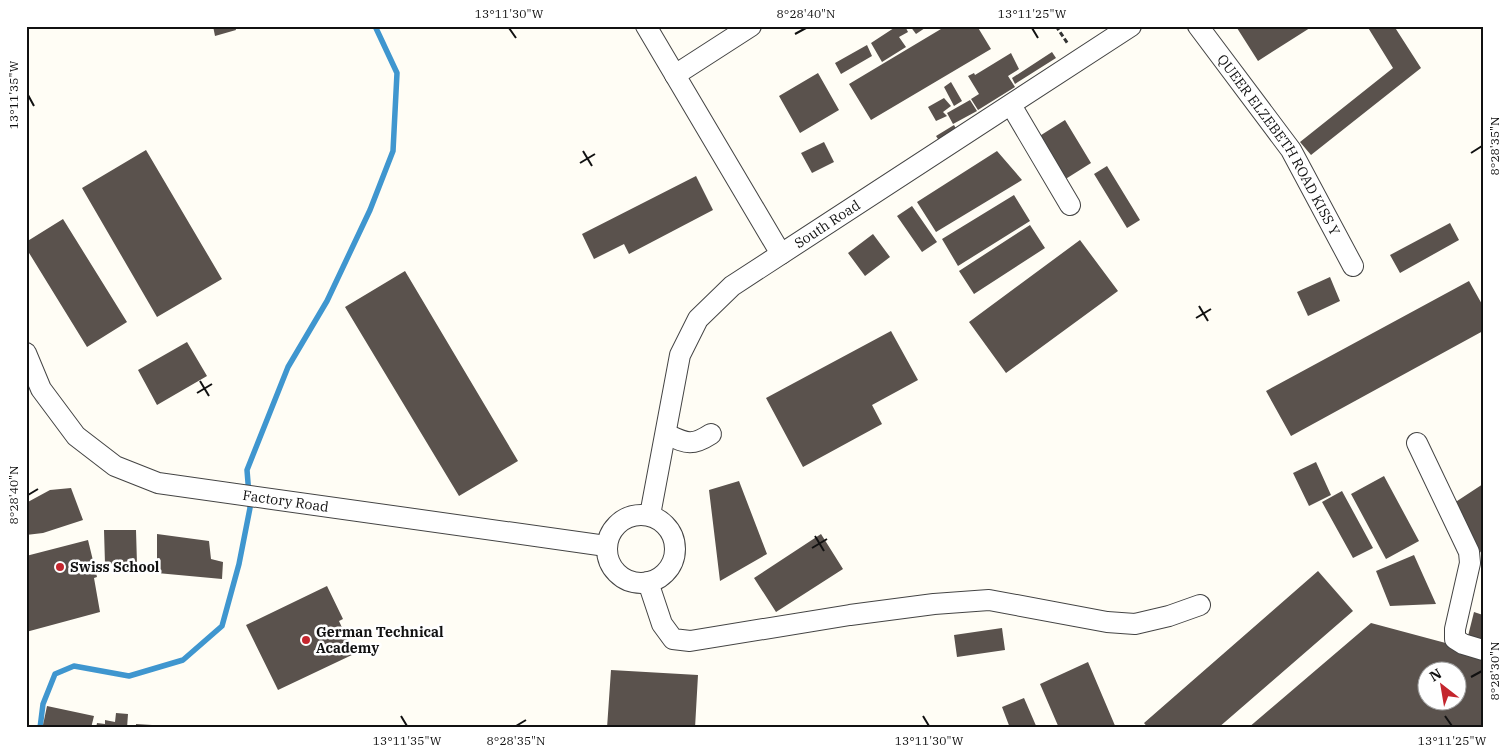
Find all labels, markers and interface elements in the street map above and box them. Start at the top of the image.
text: 13°11'30"W [475,6,544,21]
text: 8°28'40"N [777,6,835,21]
text: 13°11'25"W [998,6,1067,21]
street label: QUEER ELZEBETH ROAD KISS Y [1213,51,1344,239]
text: 13°11'35"W [6,60,21,129]
text: 8°28'35"N [1487,117,1502,175]
street label: South Road [791,196,864,252]
text: 8°28'40"N [6,466,21,524]
street label: Factory Road [241,486,330,516]
place label: Swiss School [70,558,160,576]
marker: Swiss School [54,561,66,573]
place label: German Technical Academy [316,623,444,657]
marker: German Technical Academy [300,634,312,646]
text: 8°28'30"N [1487,642,1502,700]
north arrow [1416,662,1466,712]
text: N [1426,664,1445,685]
text: 13°11'35"W [373,733,442,748]
text: 8°28'35"N [487,733,545,748]
text: 13°11'30"W [895,733,964,748]
text: 13°11'25"W [1418,733,1487,748]

